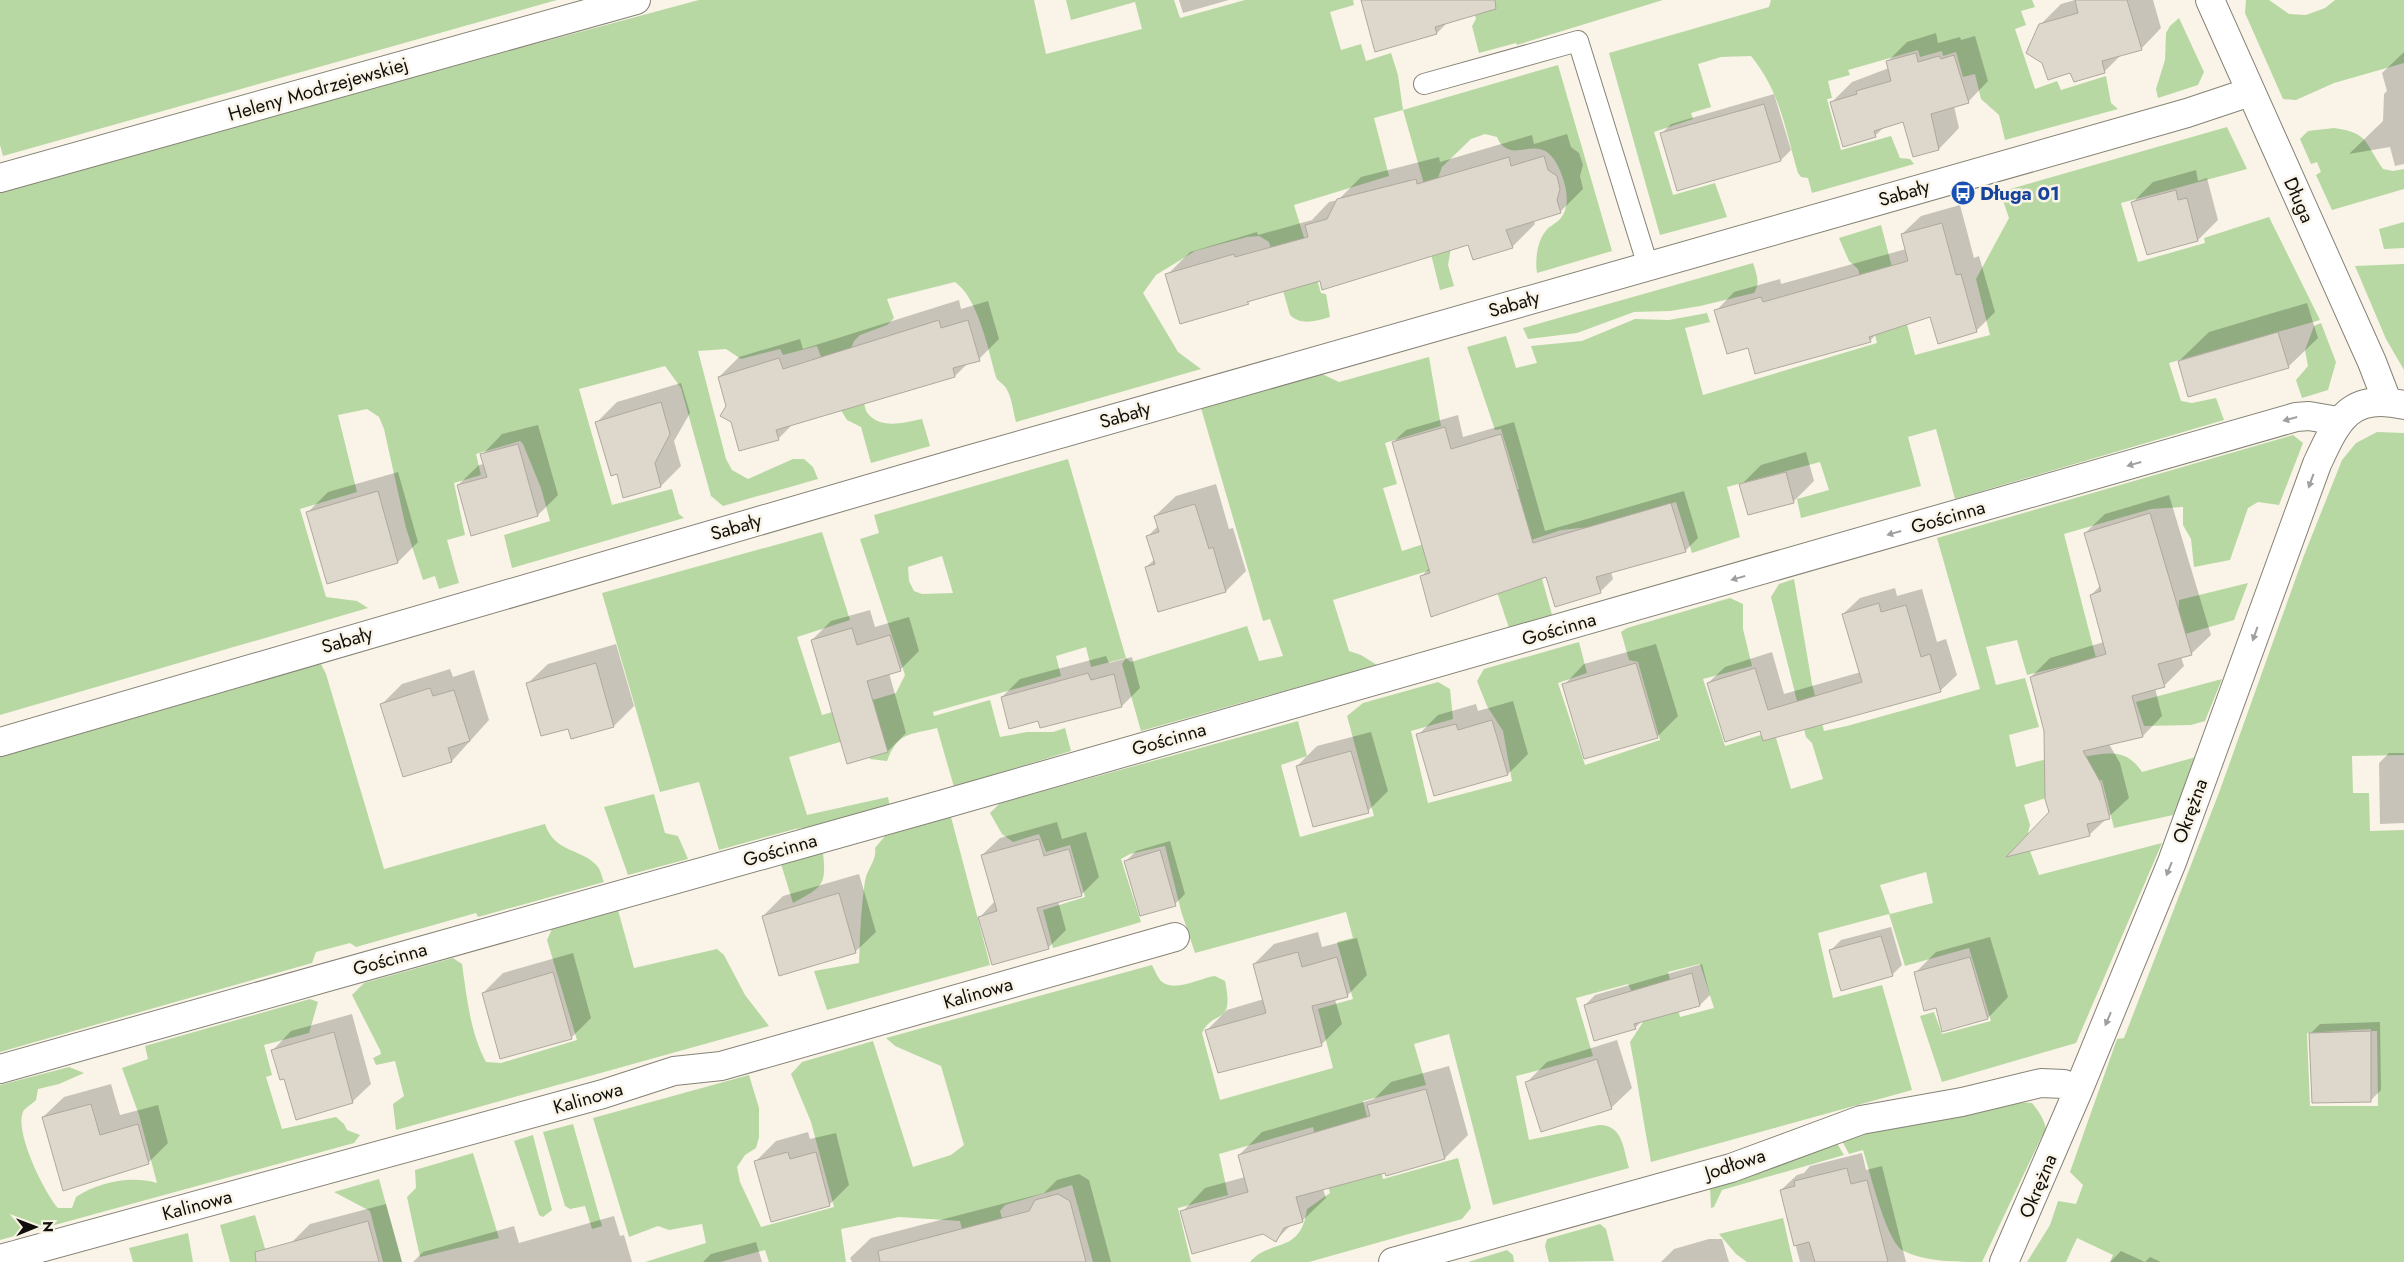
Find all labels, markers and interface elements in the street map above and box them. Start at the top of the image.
street label: Heleny Modrzejewskiej [225,50,411,128]
street label: Sabały [1875,173,1933,213]
street label: Długa [2277,173,2321,227]
bus stop icon: Długa 01 [1950,180,1976,206]
place label: Długa 01 [1980,180,2060,207]
street label: Sabały [1485,284,1543,324]
street label: Sabały [1096,395,1154,435]
one-way arrow [2283,415,2298,423]
one-way arrow [2127,460,2142,468]
one-way arrow [2307,474,2314,489]
street label: Gościnna [1908,494,1988,540]
street label: Sabały [707,507,765,547]
one-way arrow [1886,529,1902,537]
one-way arrow [1730,574,1745,582]
street label: Gościnna [1519,606,1599,652]
street label: Sabały [318,620,376,660]
one-way arrow [2251,627,2259,642]
street label: Gościnna [1129,716,1209,762]
street label: Okrężna [2166,775,2214,847]
street label: Gościnna [740,827,820,873]
one-way arrow [2165,862,2173,877]
street label: Gościnna [350,936,430,982]
street label: Kalinowa [940,970,1016,1016]
one-way arrow [2103,1012,2111,1026]
street label: Kalinowa [550,1075,626,1121]
street label: Jodłowa [1698,1142,1769,1187]
street label: Okrężna [2012,1150,2064,1222]
street label: Kalinowa [159,1183,235,1227]
north arrow [10,1202,60,1252]
text: N [38,1221,58,1233]

